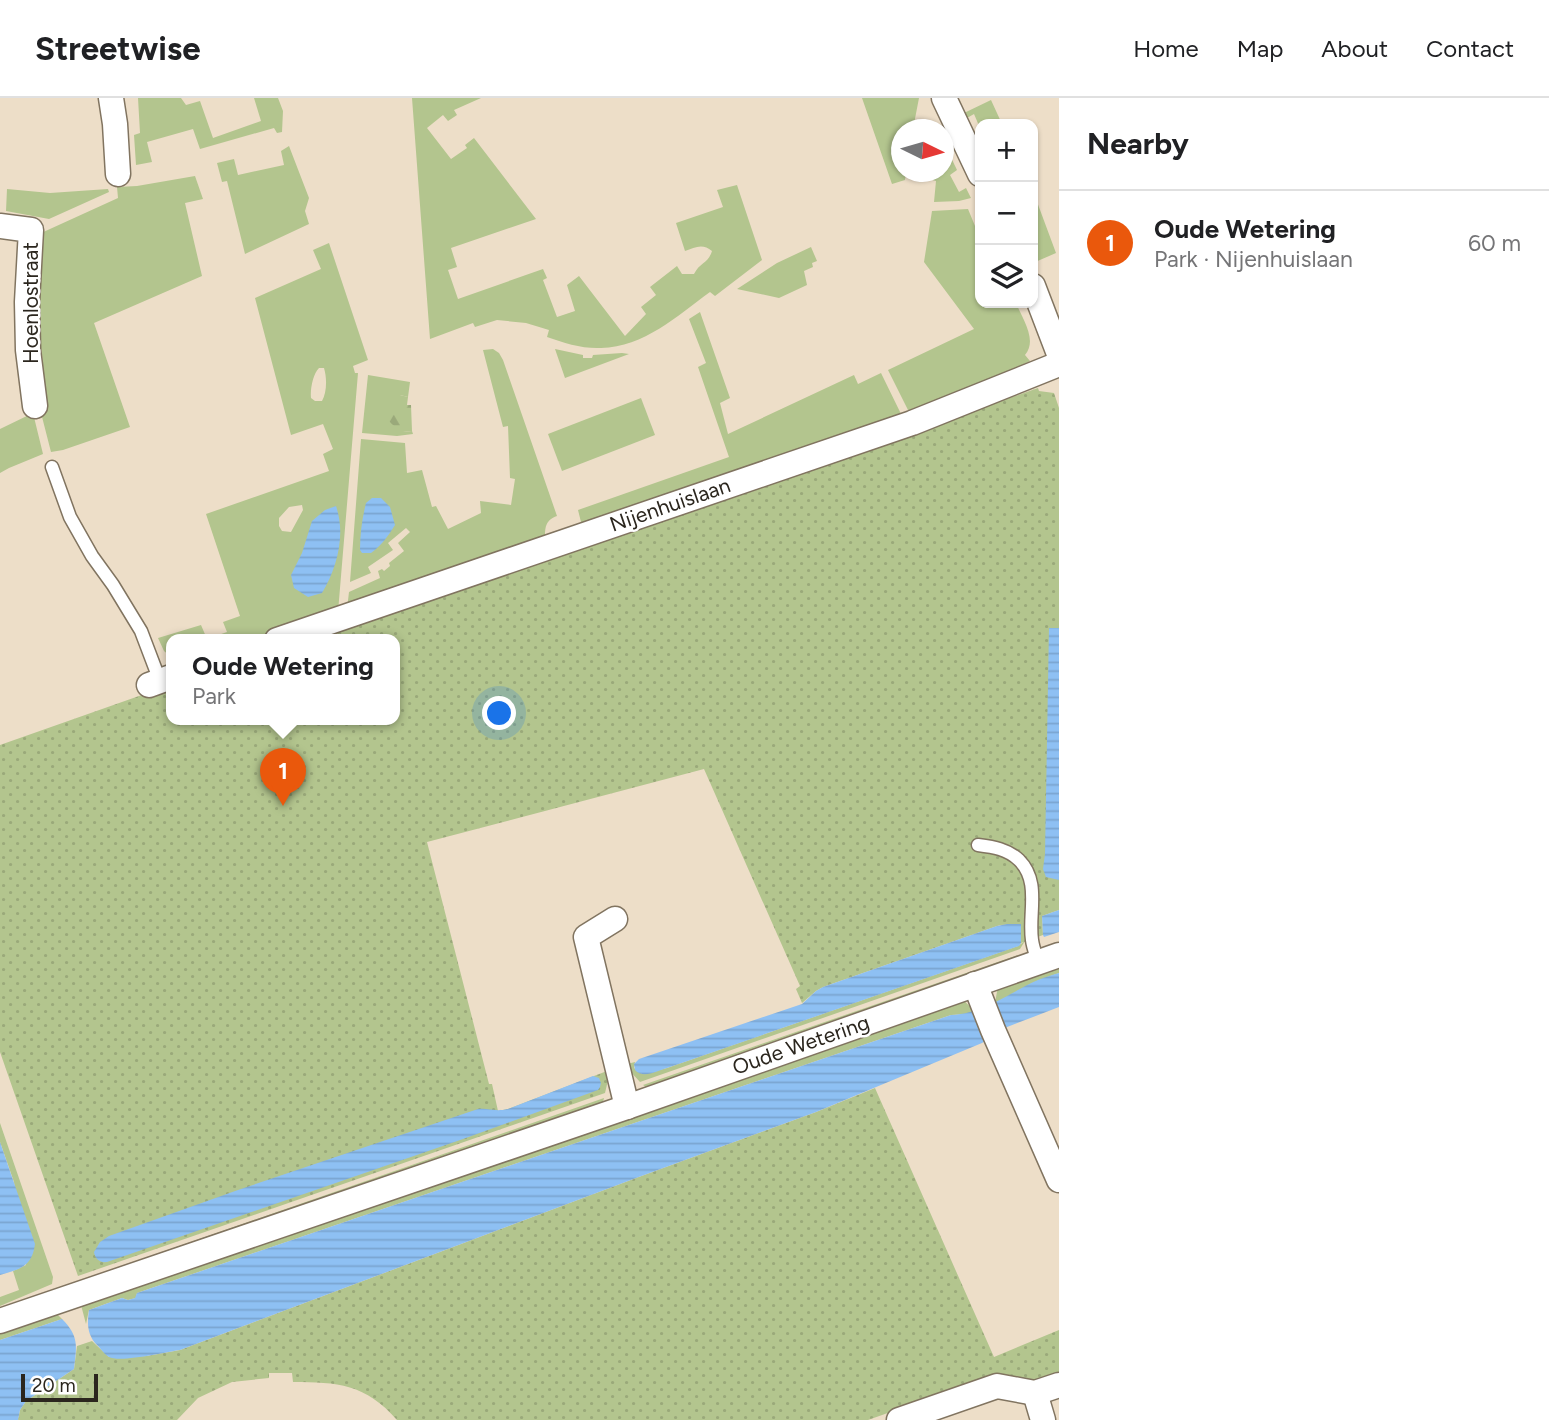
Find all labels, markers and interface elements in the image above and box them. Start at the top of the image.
text: Streetwise [35,29,201,68]
text: Home [1133,34,1199,63]
text: Map [1237,34,1283,63]
text: About [1321,34,1388,63]
text: Contact [1426,34,1514,63]
north arrow [891,119,954,182]
map controls [975,119,1038,308]
button: + [975,119,1038,182]
text: Nearby [1087,125,1189,162]
button: − [975,182,1038,245]
text: Oude Wetering [1154,213,1336,245]
text: 1 [1105,229,1115,257]
text: 60 m [1468,229,1521,257]
street label: Hoenlostraat [18,242,43,364]
button: layers [975,245,1038,308]
text: Park · Nijenhuislaan [1154,245,1353,273]
street label: Nijenhuislaan [606,472,733,537]
popup [166,634,400,725]
text: Oude Wetering [192,650,374,682]
text: Park [192,682,236,710]
your location [482,696,516,730]
pin: 1 [260,748,306,806]
street label: Oude Wetering [729,1009,873,1080]
scale bar [21,1371,98,1403]
text: 20 m [32,1374,76,1397]

